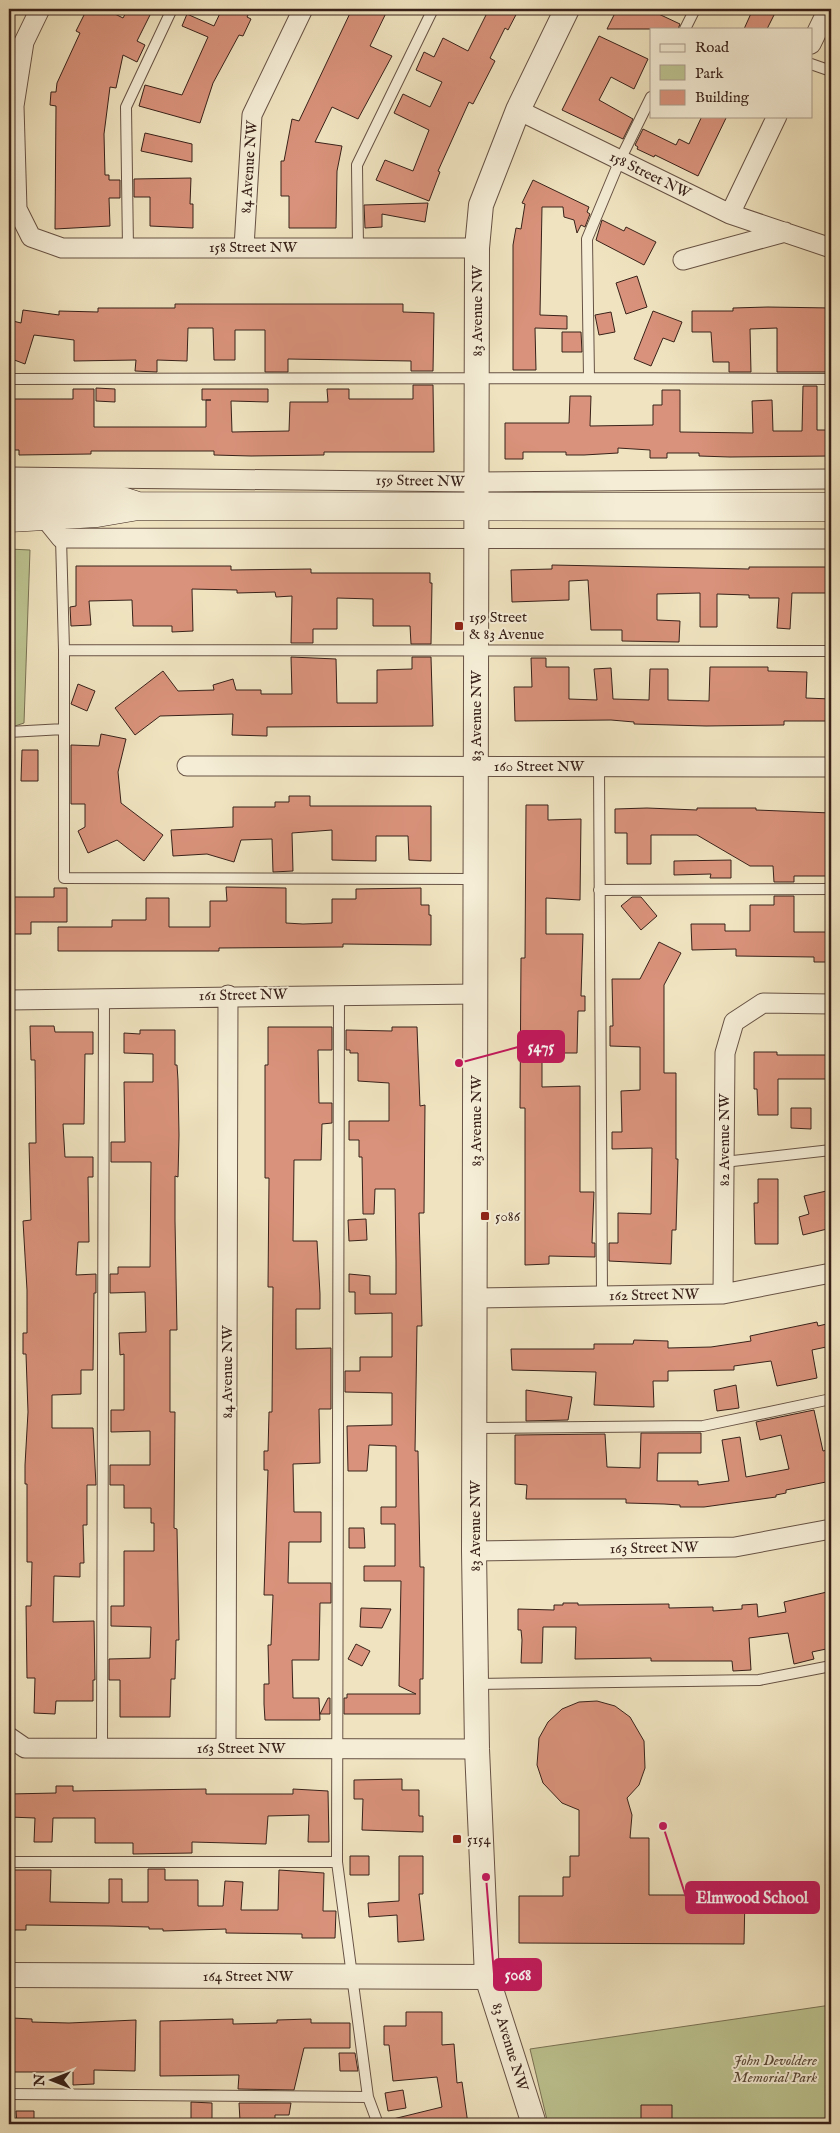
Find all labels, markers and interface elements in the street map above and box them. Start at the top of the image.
legend [650,28,812,118]
text: Road [695,38,730,57]
text: Park [695,64,725,83]
text: Building [695,88,750,107]
street label: 84 Avenue NW [236,119,262,214]
street label: 158 Street NW [606,147,694,203]
street label: 158 Street NW [209,238,298,257]
street label: 83 Avenue NW [468,265,487,357]
street label: 159 Street NW [376,471,465,491]
place label: 159 Street & 83 Avenue [469,608,544,644]
marker: 159 Street & 83 Avenue [453,620,465,632]
street label: 83 Avenue NW [467,670,486,762]
street label: 160 Street NW [494,757,585,776]
street label: 161 Street NW [199,985,288,1005]
callout: 5475 [518,1031,564,1062]
text: 5475 [528,1038,554,1058]
street label: 83 Avenue NW [467,1075,486,1167]
street label: 82 Avenue NW [715,1093,734,1186]
place label: 5086 [495,1207,521,1226]
marker: 5086 [479,1210,491,1222]
street label: 162 Street NW [609,1285,700,1305]
street label: 84 Avenue NW [218,1325,237,1418]
street label: 83 Avenue NW [466,1480,485,1572]
street label: 163 Street NW [610,1538,699,1558]
street label: 163 Street NW [197,1739,286,1758]
place label: 5154 [467,1830,491,1849]
marker: 5154 [451,1833,463,1845]
callout: Elmwood School [686,1882,819,1913]
text: Elmwood School [696,1889,809,1909]
callout: 5068 [494,1959,541,1990]
text: 5068 [505,1966,531,1986]
street label: 164 Street NW [203,1967,294,1986]
street label: 83 Avenue NW [488,2001,533,2094]
park label: John Devoldere Memorial Park [733,2051,817,2087]
north arrow [28,2056,78,2106]
text: N [31,2074,49,2087]

